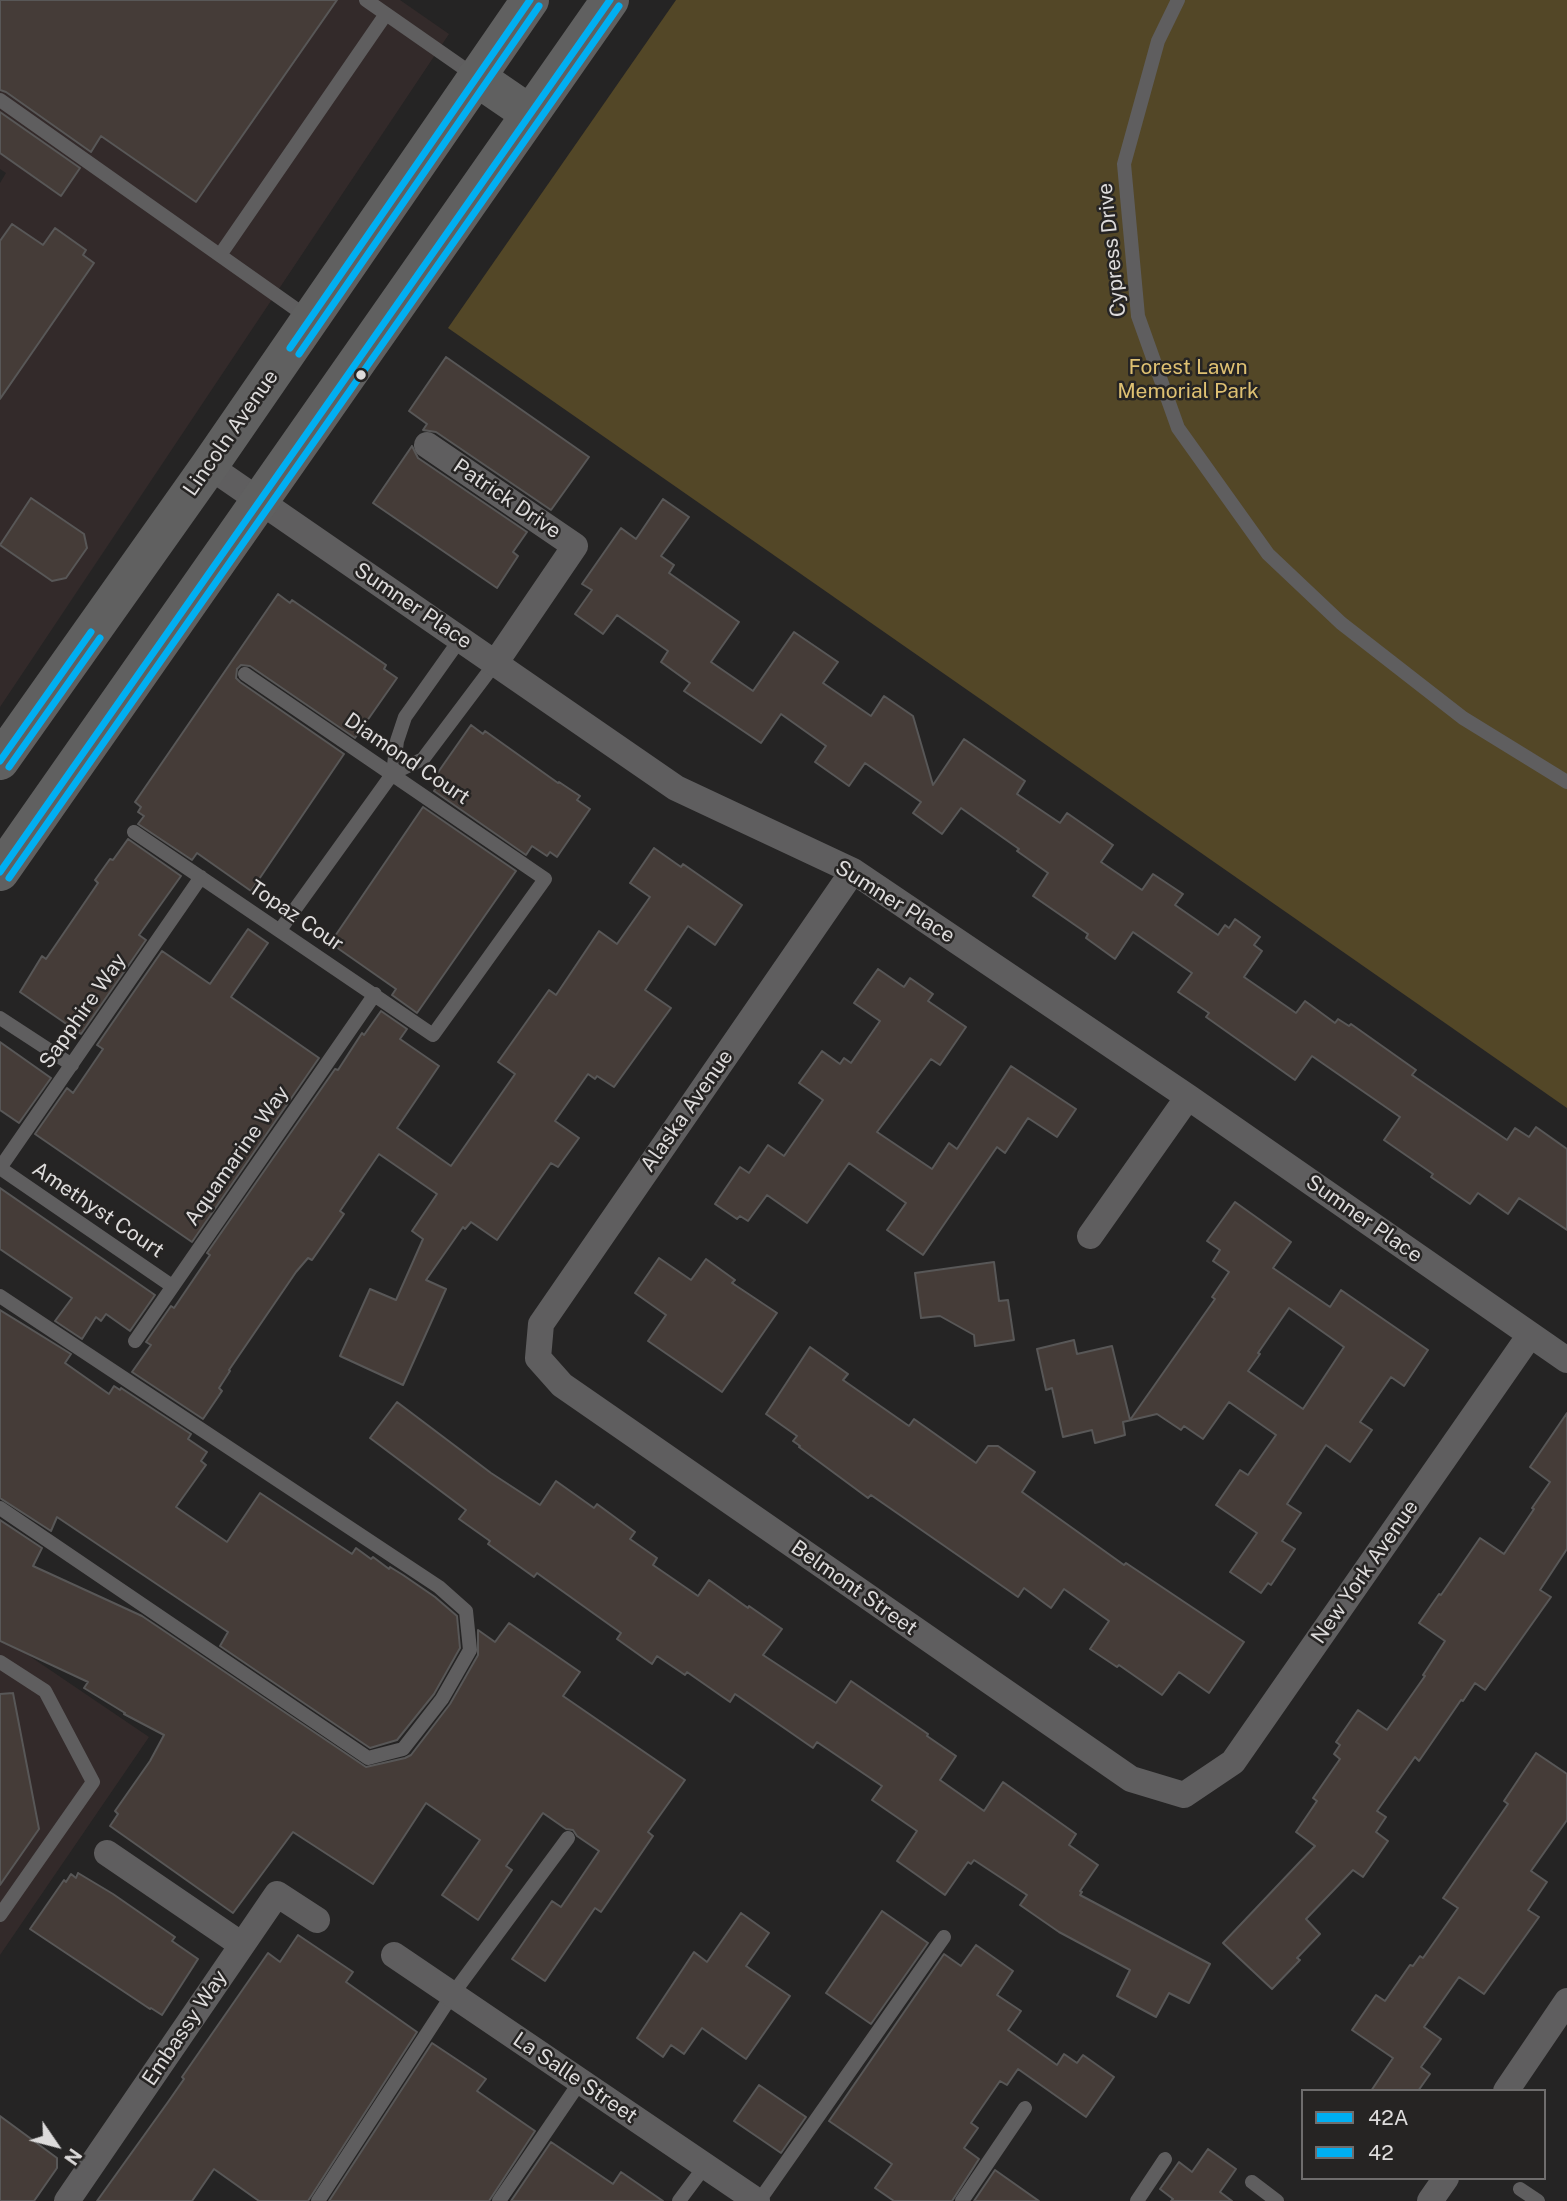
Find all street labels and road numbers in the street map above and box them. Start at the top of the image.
street label: Cypress Drive [1092,182,1132,318]
street label: Lincoln Avenue [178,365,284,501]
street label: Patrick Drive [448,454,566,544]
street label: Sumner Place [349,557,477,655]
street label: Diamond Court [340,708,474,810]
street label: Sumner Place [830,855,960,949]
street label: Topaz Cour [244,875,348,957]
street label: Sapphire Way [34,949,132,1073]
street label: Alaska Avenue [635,1045,739,1177]
street label: Aquamarine Way [179,1081,295,1231]
street label: Amethyst Court [27,1157,169,1263]
street label: Sumner Place [1301,1170,1427,1268]
street label: New York Avenue [1306,1495,1424,1649]
street label: Belmont Street [786,1535,922,1641]
street label: Embassy Way [137,1965,233,2091]
street label: La Salle Street [508,2027,642,2129]

